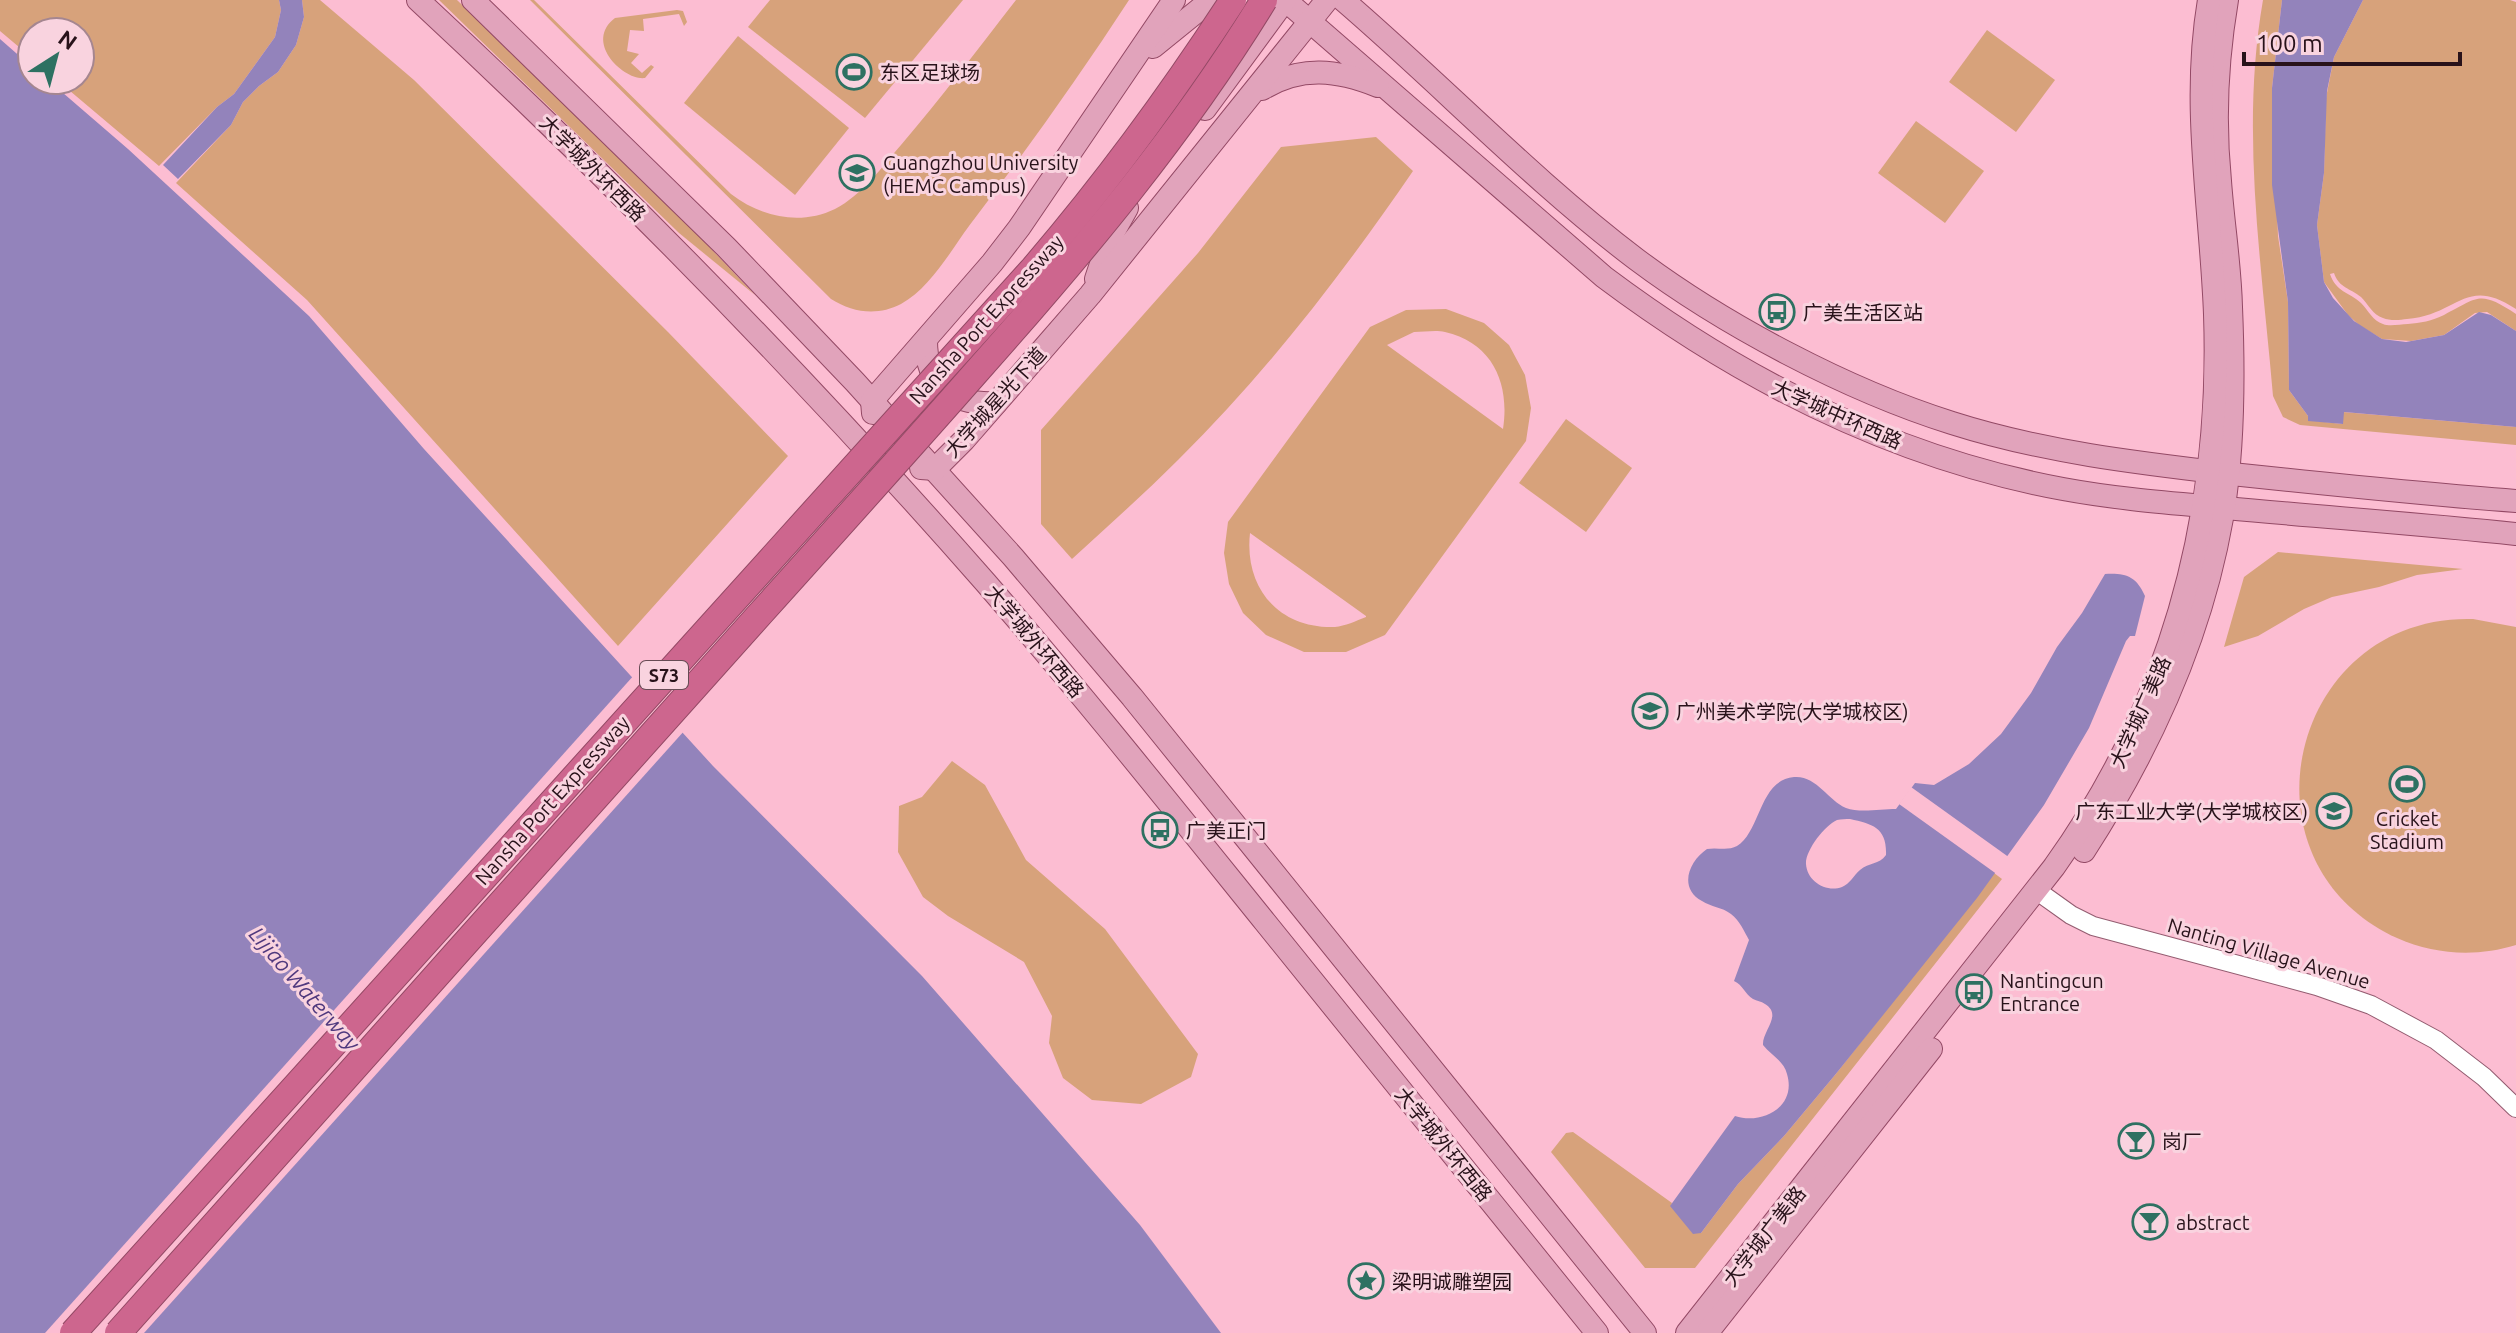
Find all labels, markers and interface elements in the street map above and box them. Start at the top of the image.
north arrow [16,16,96,96]
scale bar [2244,16,2460,66]
text: N [54,24,82,54]
text: 100 m [2256,30,2323,57]
sports icon: 东区足球场 [835,53,873,91]
place label: 东区足球场 [880,61,980,84]
street label: 大学城外环西路 [535,110,651,226]
place label: Guangzhou University (HEMC Campus) [883,151,1079,197]
school or university icon: Guangzhou University (HEMC Campus) [838,154,876,192]
street label: Nansha Port Expressway [904,230,1068,408]
bus stop icon: 广美生活区站 [1758,293,1796,331]
place label: 广美生活区站 [1803,301,1923,324]
street label: 大学城星光下道 [940,342,1050,462]
street label: 大学城中环西路 [1768,375,1906,453]
street label: 大学城外环西路 [981,580,1089,702]
street label: 大学城广美路 [2105,653,2175,771]
road number: S73 [640,661,688,689]
school or university icon: 广州美术学院(大学城校区) [1631,692,1669,730]
place label: 广州美术学院(大学城校区) [1676,700,1909,723]
street label: Nansha Port Expressway [470,711,634,889]
sports icon: Cricket Stadium [2388,765,2426,803]
school or university icon: 广东工业大学(大学城校区) [2315,792,2353,830]
place label: 广东工业大学(大学城校区) [2075,800,2308,823]
place label: Cricket Stadium [2370,807,2444,853]
bus stop icon: 广美正门 [1141,811,1179,849]
place label: 广美正门 [1186,819,1266,842]
street label: Nanting Village Avenue [2165,913,2373,993]
water label: Lijiao Waterway [245,921,366,1055]
place label: Nantingcun Entrance [2000,969,2104,1015]
bus stop icon: Nantingcun Entrance [1955,973,1993,1011]
street label: 大学城外环西路 [1391,1082,1497,1206]
bar icon: 岗厂 [2117,1122,2155,1160]
place label: 岗厂 [2162,1130,2202,1153]
street label: 大学城广美路 [1718,1182,1810,1290]
bar icon: abstract [2131,1203,2169,1241]
place label: abstract [2176,1211,2250,1234]
place icon: 梁明诚雕塑园 [1347,1262,1385,1300]
place label: 梁明诚雕塑园 [1392,1270,1512,1293]

